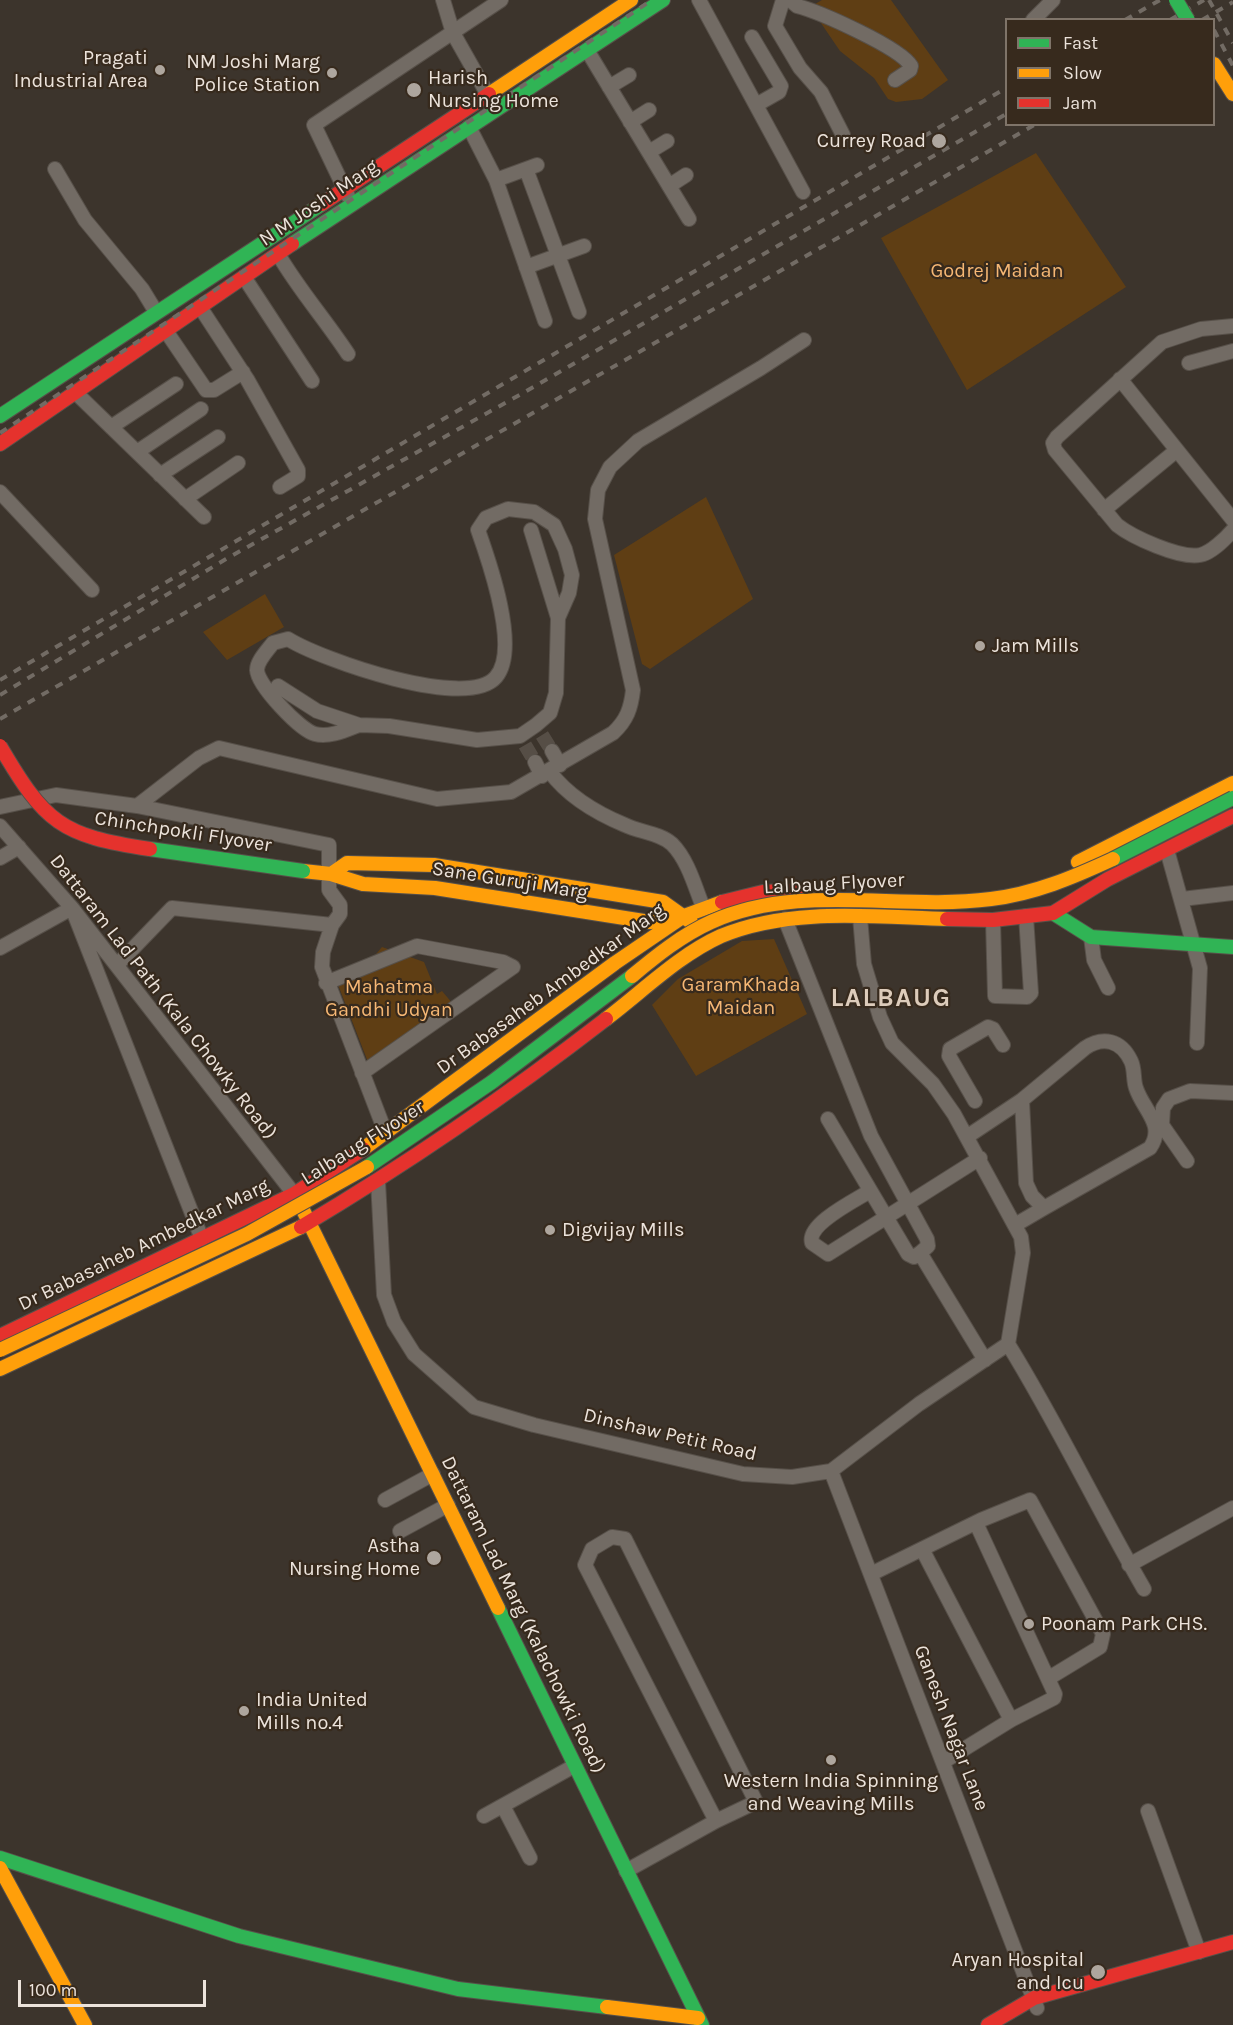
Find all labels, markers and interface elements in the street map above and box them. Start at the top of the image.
legend [1005,18,1215,126]
text: Fast [1063,32,1098,54]
place label: Pragati Industrial Area [14,46,148,93]
place label: NM Joshi Marg Police Station [186,50,320,97]
text: Slow [1063,62,1102,84]
marker: Pragati Industrial Area [153,63,167,77]
marker: NM Joshi Marg Police Station [325,66,339,80]
place label: Harish Nursing Home [428,66,559,113]
marker: Harish Nursing Home [405,81,423,99]
text: Jam [1063,92,1097,114]
place label: Currey Road [817,129,926,153]
marker: Currey Road [930,132,948,150]
street label: N M Joshi Marg [255,154,383,252]
park label: Godrej Maidan [930,259,1064,283]
place label: Jam Mills [992,634,1079,658]
marker: Jam Mills [973,639,987,653]
street label: Chinchpokli Flyover [93,806,273,858]
street label: Dattaram Lad Path (Kala Chowky Road) [44,850,282,1144]
street label: Sane Guruji Marg [430,857,590,905]
street label: Lalbaug Flyover [763,868,905,900]
street label: Dr Babasaheb Ambedkar Marg [432,898,670,1080]
park label: GaramKhada Maidan [682,973,800,1020]
park label: Mahatma Gandhi Udyan [325,975,453,1022]
district label: LALBAUG [830,983,952,1015]
street label: Lalbaug Flyover [297,1096,429,1190]
street label: Dr Babasaheb Ambedkar Marg [14,1174,274,1316]
place label: Digvijay Mills [562,1218,684,1242]
marker: Digvijay Mills [543,1223,557,1237]
street label: Dinshaw Petit Road [581,1403,759,1467]
street label: Dattaram Lad Marg (Kalachowki Road) [436,1453,610,1777]
place label: Astha Nursing Home [289,1534,420,1581]
marker: Astha Nursing Home [425,1549,443,1567]
place label: Poonam Park CHS. [1041,1612,1207,1636]
marker: Poonam Park CHS. [1022,1617,1036,1631]
street label: Ganesh Nagar Lane [908,1642,994,1814]
place label: India United Mills no.4 [256,1688,368,1735]
marker: India United Mills no.4 [237,1704,251,1718]
marker: Western India Spinning and Weaving Mills [824,1753,838,1767]
place label: Western India Spinning and Weaving Mills [724,1769,938,1816]
place label: Aryan Hospital and Icu [952,1948,1084,1995]
marker: Aryan Hospital and Icu [1089,1963,1107,1981]
scale bar [21,1968,208,2006]
text: 100 m [29,1979,77,2001]

